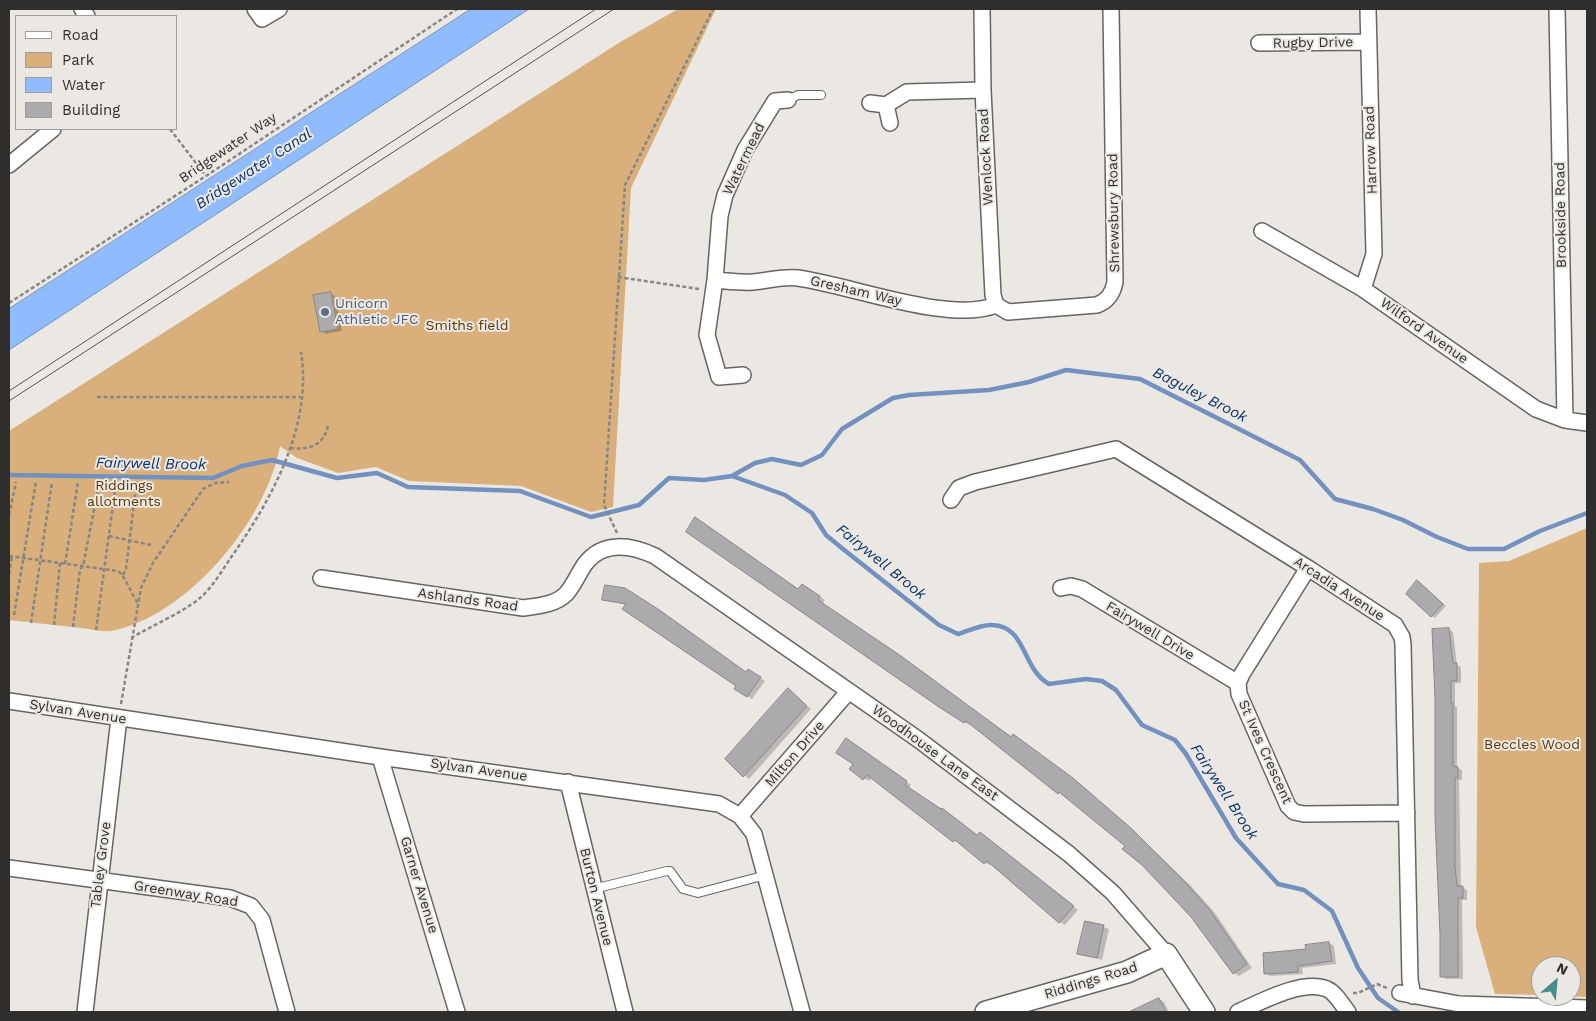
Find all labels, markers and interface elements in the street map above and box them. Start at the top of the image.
legend [15,15,178,130]
text: Road [62,26,99,44]
street label: Rugby Drive [1273,34,1353,52]
text: Park [62,51,94,69]
text: Water [62,76,105,94]
text: Building [62,101,120,119]
street label: Harrow Road [1361,106,1381,194]
street label: Wenlock Road [975,108,997,206]
street label: Bridgewater Way [176,109,280,187]
street label: Watermead [719,120,769,198]
water label: Bridgewater Canal [193,125,315,213]
street label: Shrewsbury Road [1105,153,1123,273]
street label: Brookside Road [1552,162,1570,268]
street label: Gresham Way [809,272,903,310]
street label: Wilford Avenue [1377,294,1471,368]
place label: Unicorn Athletic JFC [335,296,419,328]
marker: Unicorn Athletic JFC [319,306,331,318]
park label: Smiths field [425,318,509,334]
water label: Baguley Brook [1150,363,1250,427]
water label: Fairywell Brook [96,454,206,474]
park label: Riddings allotments [87,478,161,511]
water label: Fairywell Brook [832,520,930,604]
street label: Arcadia Avenue [1290,553,1388,625]
street label: Ashlands Road [417,585,519,615]
street label: Fairywell Drive [1103,598,1197,664]
street label: Sylvan Avenue [28,696,128,728]
street label: St Ives Crescent [1235,697,1295,807]
street label: Woodhouse Lane East [868,701,1002,805]
street label: Milton Drive [762,717,828,791]
park label: Beccles Wood [1484,737,1580,753]
water label: Fairywell Brook [1186,741,1262,843]
street label: Sylvan Avenue [429,755,529,785]
street label: Tabley Grove [87,821,115,909]
street label: Garner Avenue [396,834,442,936]
street label: Burton Avenue [576,846,616,948]
street label: Greenway Road [133,877,239,911]
north arrow [1531,956,1581,1006]
street label: Riddings Road [1042,959,1140,1003]
text: N [1554,959,1571,978]

